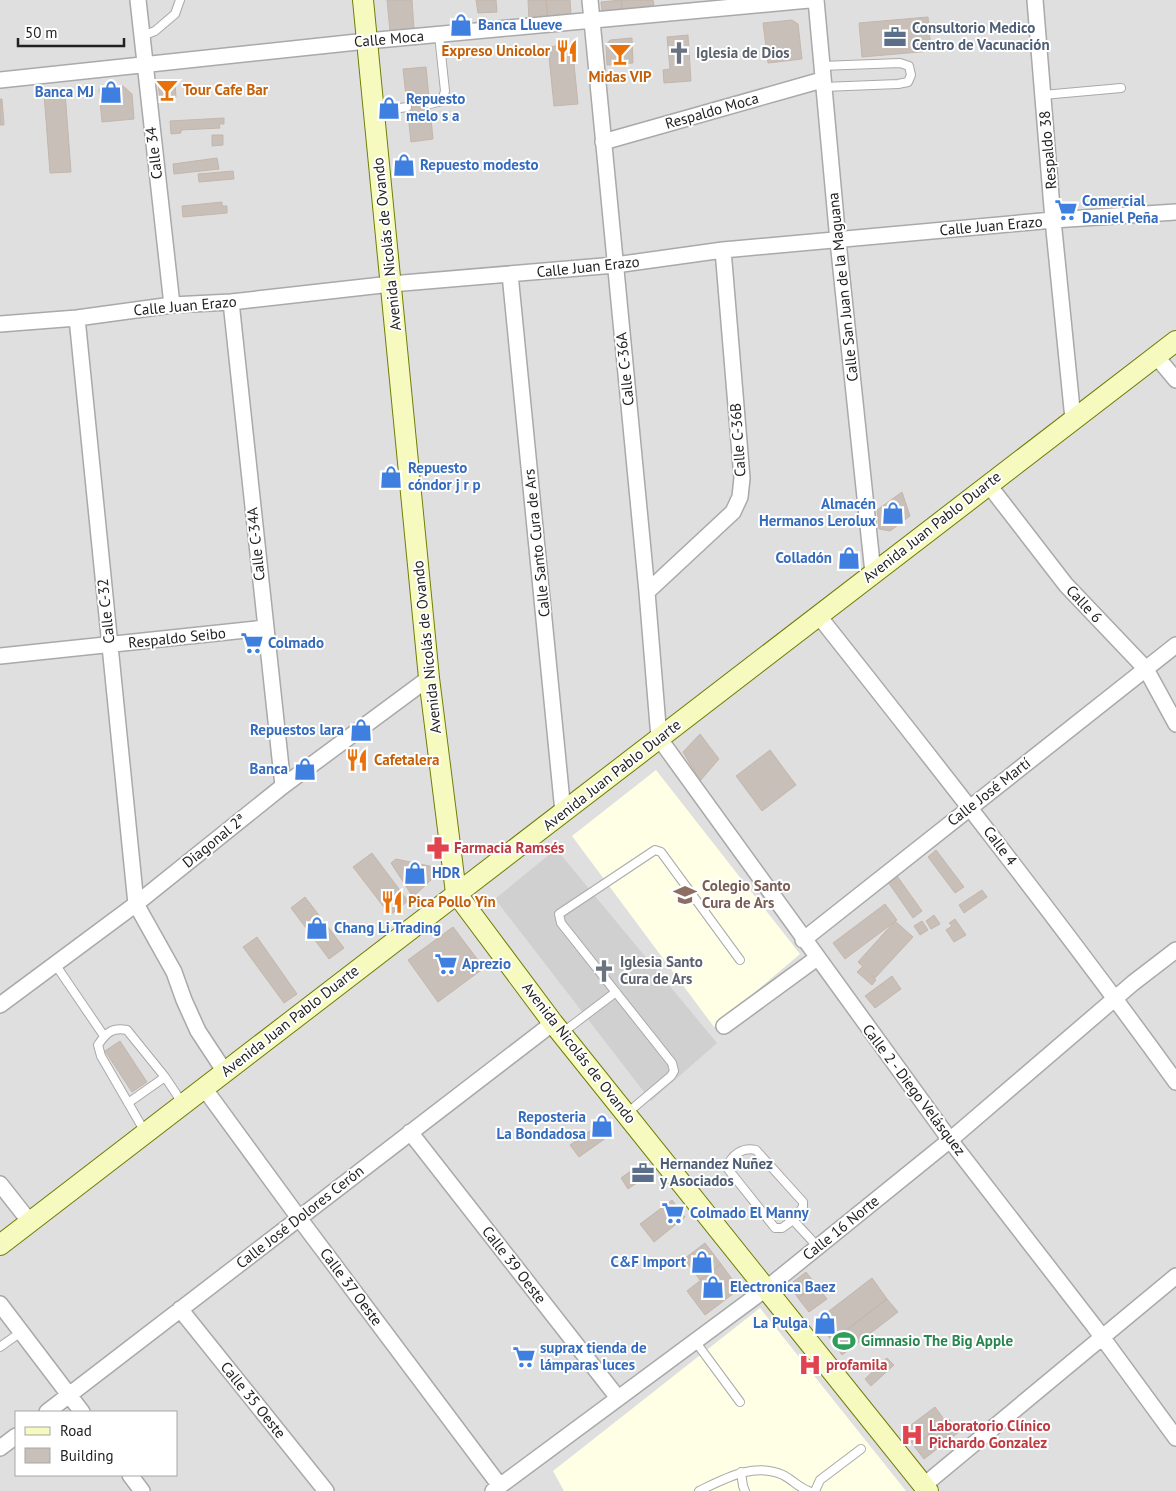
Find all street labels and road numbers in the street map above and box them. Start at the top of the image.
street label: Calle Moca [353,26,425,51]
street label: Respaldo Moca [663,88,761,133]
street label: Respaldo 38 [1035,110,1060,190]
street label: Calle 34 [141,126,166,180]
street label: Avenida Nicolás de Ovando [368,156,405,332]
street label: Calle San Juan de la Maguana [823,192,862,382]
street label: Calle Juan Erazo [939,212,1043,239]
street label: Calle Juan Erazo [536,252,640,281]
street label: Calle Juan Erazo [133,292,237,319]
street label: Calle C-36A [611,331,638,407]
street label: Calle C-36B [725,402,750,478]
street label: Avenida Juan Pablo Duarte [859,467,1005,586]
street label: Calle Santo Cura de Ars [519,468,554,618]
street label: Calle C-34A [242,506,269,582]
street label: Avenida Nicolás de Ovando [408,559,445,735]
street label: Calle C-32 [93,578,118,645]
street label: Calle 6 [1062,581,1106,626]
street label: Respaldo Seibo [127,623,227,652]
street label: Avenida Juan Pablo Duarte [539,715,685,834]
street label: Calle José Martí [943,753,1034,830]
street label: Diagonal 2ª [178,809,249,872]
street label: Calle 4 [979,822,1021,869]
street label: Avenida Juan Pablo Duarte [217,961,363,1080]
street label: Avenida Nicolás de Ovando [518,978,640,1127]
street label: Calle 2 - Diego Velásquez [859,1020,970,1159]
street label: Calle José Dolores Cerón [232,1161,367,1272]
street label: Calle 16 Norte [799,1191,883,1264]
street label: Calle 39 Oeste [478,1222,551,1307]
street label: Calle 37 Oeste [316,1244,387,1329]
street label: Calle 35 Oeste [217,1357,290,1442]

